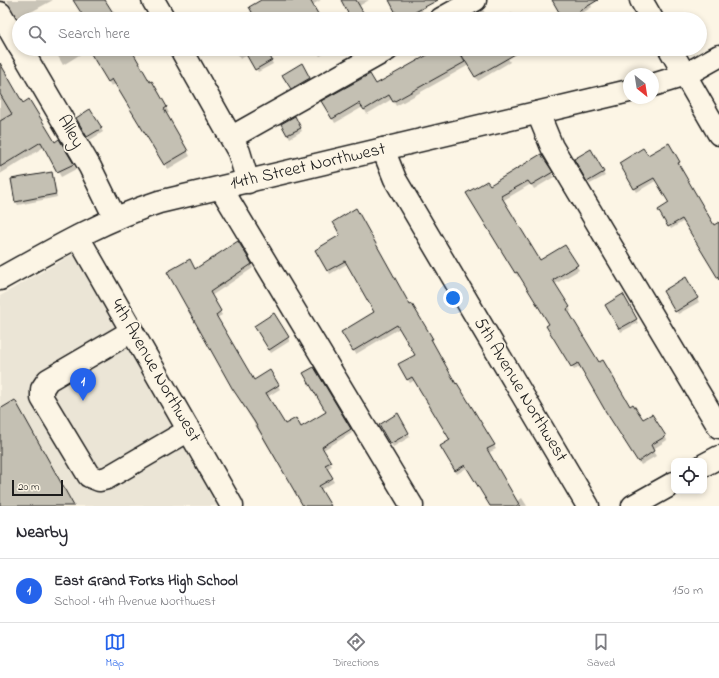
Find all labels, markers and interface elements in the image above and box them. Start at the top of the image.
search box [12,12,707,56]
icon: search [26,23,48,45]
text: Search here [58,23,130,45]
north arrow [623,68,659,104]
street label: Alley [50,110,90,154]
street label: 14th Street Northwest [228,136,388,198]
your location [443,288,463,308]
street label: 4th Avenue Northwest [103,295,207,447]
street label: 5th Avenue Northwest [466,313,574,467]
pin: 1 [70,368,96,401]
map controls [671,458,707,494]
button: locate [671,458,707,494]
scale bar [12,478,63,497]
text: 20 m [18,479,40,495]
text: Nearby [16,520,68,545]
text: East Grand Forks High School [54,570,238,592]
text: 1 [27,581,31,600]
text: 150 m [672,581,703,600]
text: School · 4th Avenue Northwest [54,592,216,611]
tab: Map [104,631,126,671]
tab: Directions [333,631,379,671]
tab: Saved [587,631,615,671]

